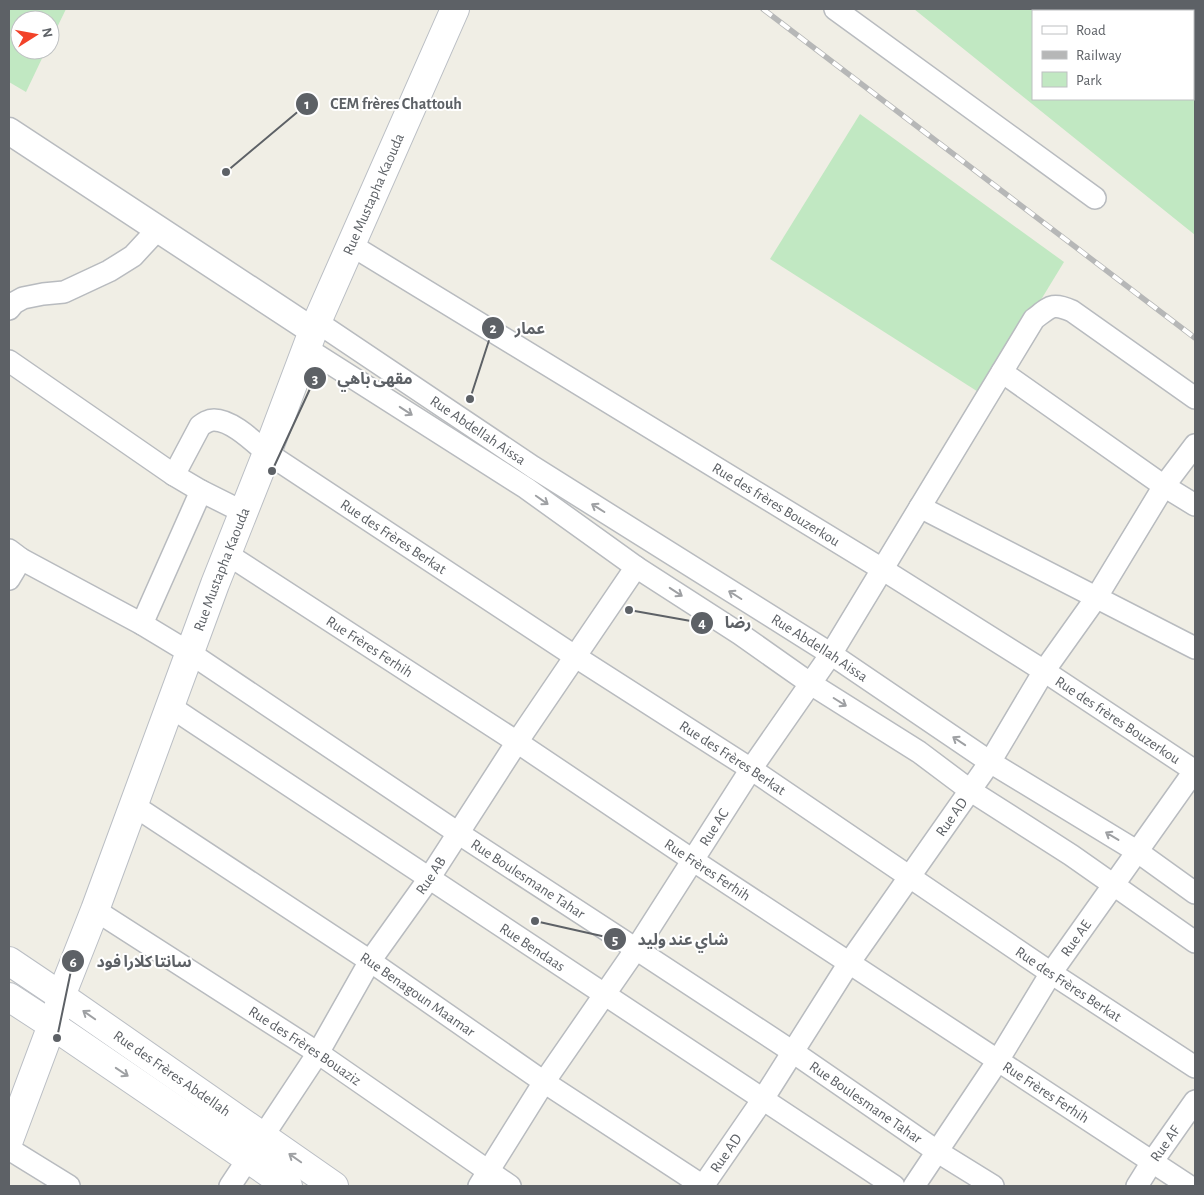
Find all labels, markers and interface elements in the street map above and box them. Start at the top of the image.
north arrow [10,10,60,60]
legend [1032,10,1194,100]
text: Road [1076,23,1106,38]
text: N [39,27,55,39]
text: Railway [1076,48,1122,63]
text: Park [1076,73,1102,88]
callout: CEM frères Chattouh [295,88,471,119]
text: CEM frères Chattouh [330,96,462,112]
text: 1 [304,97,310,112]
street label: Rue Mustapha Kaouda [340,131,407,257]
callout: عمار [480,313,556,344]
text: 2 [489,321,497,336]
text: عمار [514,321,545,338]
callout: مقهى باهي [302,363,423,394]
text: مقهى باهي [337,371,413,392]
text: 3 [312,372,318,387]
street label: Rue Abdellah Aissa [428,393,528,467]
one-way arrow [399,406,413,417]
street label: Rue des frères Bouzerkou [710,460,843,549]
one-way arrow [535,495,549,505]
street label: Rue des Frères Berkat [338,496,449,577]
one-way arrow [591,502,605,513]
street label: Rue Mustapha Kaouda [191,505,252,633]
one-way arrow [669,587,683,598]
one-way arrow [729,589,743,599]
callout: رضا [689,607,761,638]
street label: Rue Abdellah Aissa [769,611,871,684]
street label: Rue Frères Ferhih [324,613,416,680]
text: رضا [725,615,751,632]
text: 4 [698,616,706,631]
street label: Rue des frères Bouzerkou [1053,673,1183,767]
one-way arrow [832,698,846,708]
street label: Rue des Frères Berkat [677,718,789,798]
one-way arrow [952,736,966,746]
street label: Rue AD [933,795,970,839]
street label: Rue AC [696,805,731,849]
one-way arrow [1105,831,1119,841]
street label: Rue Boulesmane Tahar [468,836,588,921]
street label: Rue Frères Ferhih [662,836,753,903]
street label: Rue AB [413,854,448,897]
street label: Rue AE [1058,917,1094,959]
street label: Rue Bendaas [497,920,568,974]
callout: شاي عند وليد [603,924,739,955]
text: شاي عند وليد [638,932,728,953]
text: 5 [612,933,618,948]
street label: Rue des Frères Berkat [1013,944,1124,1024]
callout: سانتا كلارا فود [61,946,201,977]
street label: Rue Benagoun Maamar [358,949,478,1039]
text: سانتا كلارا فود [96,953,192,971]
text: 6 [69,955,77,970]
street label: Rue des Frères Bouaziz [246,1003,364,1088]
one-way arrow [82,1010,96,1020]
street label: Rue des Frères Abdellah [111,1028,233,1119]
street label: Rue Boulesmane Tahar [807,1058,925,1146]
street label: Rue Frères Ferhih [1000,1059,1092,1126]
one-way arrow [115,1067,129,1077]
street label: Rue AF [1147,1122,1183,1164]
street label: Rue AD [707,1131,744,1175]
one-way arrow [288,1153,302,1163]

